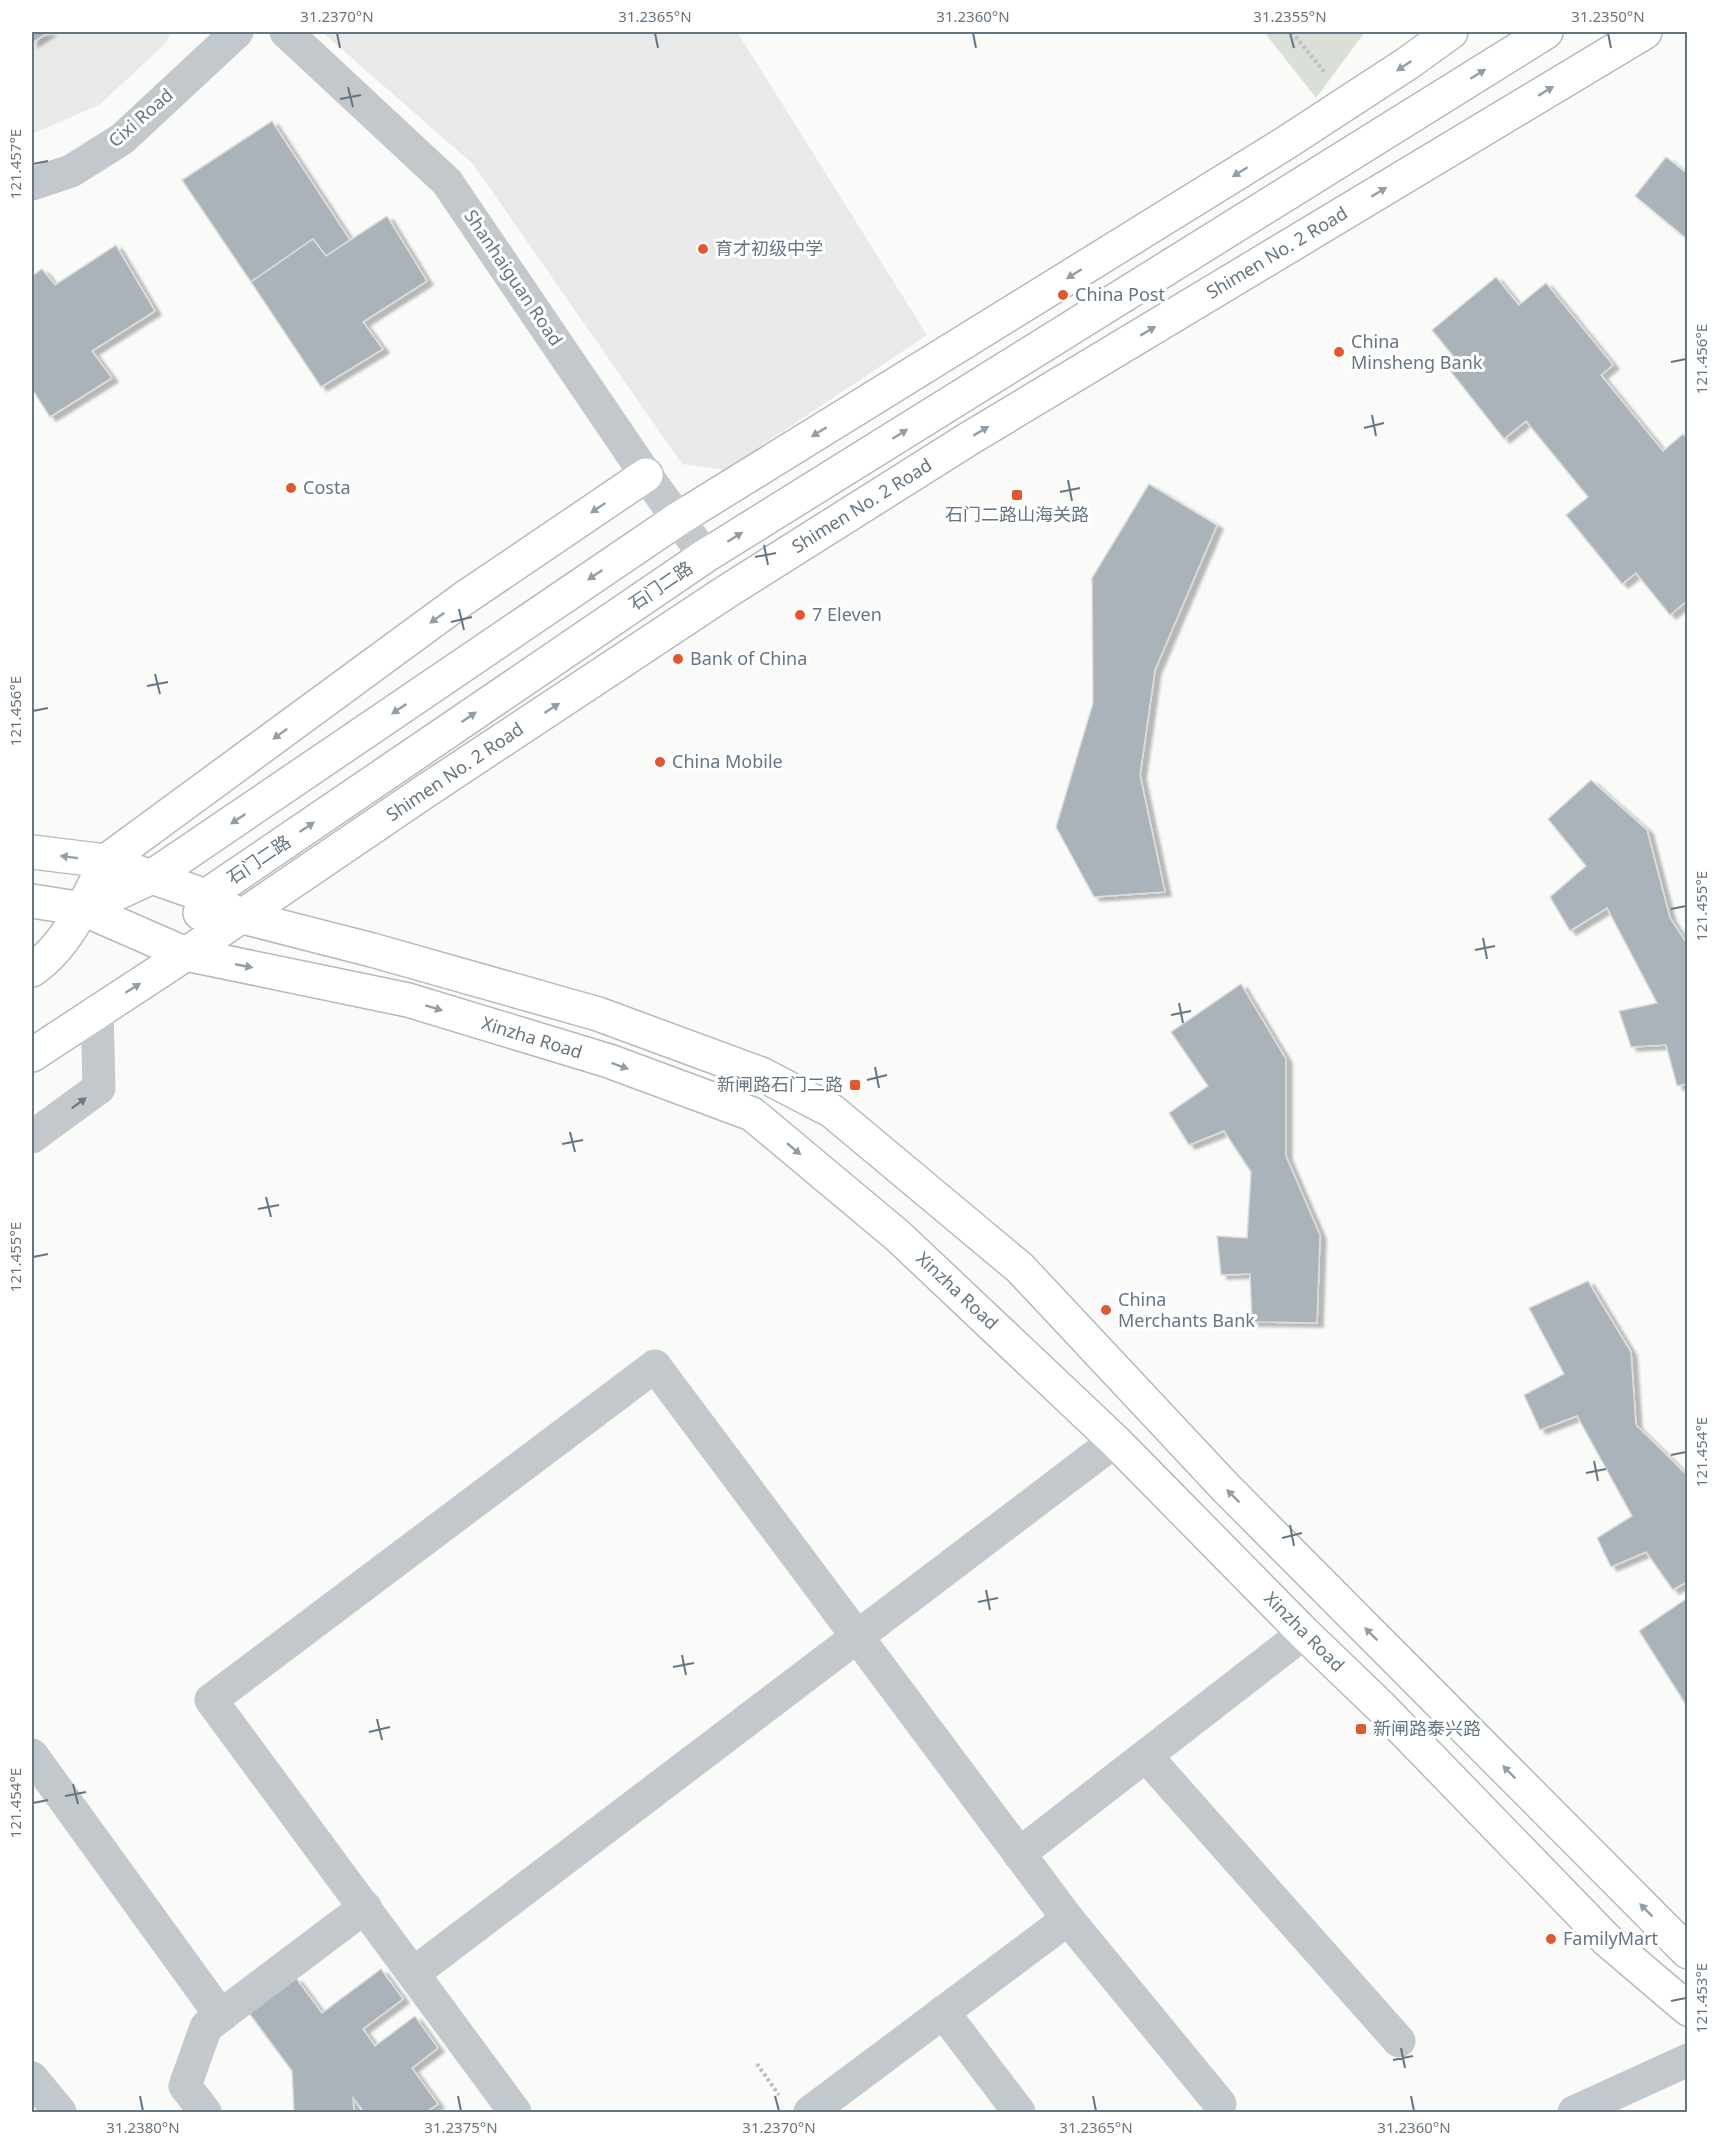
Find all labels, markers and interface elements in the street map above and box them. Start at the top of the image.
text: 31.2370°N [300,6,374,26]
text: 31.2365°N [618,6,692,26]
text: 31.2360°N [936,6,1010,26]
text: 31.2355°N [1253,6,1327,26]
text: 31.2350°N [1571,6,1645,26]
one-way arrow [1396,60,1412,72]
one-way arrow [1470,69,1486,80]
street label: Cixi Road [103,83,178,152]
one-way arrow [1538,86,1555,96]
text: 121.457°E [5,129,25,199]
one-way arrow [1232,166,1248,177]
one-way arrow [1371,186,1387,197]
street label: Shimen No. 2 Road [1201,200,1352,304]
street label: Shanhaiguan Road [459,205,568,350]
place label: 育才初级中学 [715,236,823,260]
marker: 育才初级中学 [696,242,710,256]
one-way arrow [1066,269,1082,280]
place label: China Post [1075,282,1165,306]
marker: China Post [1056,288,1070,302]
text: 121.456°E [1691,324,1711,394]
one-way arrow [1140,325,1156,336]
place label: China Minsheng Bank [1351,329,1483,374]
marker: China Minsheng Bank [1332,345,1346,359]
one-way arrow [811,426,827,437]
one-way arrow [973,426,989,437]
one-way arrow [892,429,908,440]
street label: Shimen No. 2 Road [787,452,936,558]
place label: Costa [303,475,350,499]
marker: Costa [284,481,298,495]
marker: 石门二路山海关路 [1010,488,1024,502]
one-way arrow [590,502,606,513]
place label: 石门二路山海关路 [945,502,1089,526]
one-way arrow [726,532,743,543]
street label: 石门二路 [624,555,697,615]
one-way arrow [587,570,603,581]
place label: 7 Eleven [812,602,882,626]
marker: 7 Eleven [793,608,807,622]
one-way arrow [429,612,445,624]
place label: Bank of China [690,646,807,670]
marker: Bank of China [671,652,685,666]
text: 121.456°E [5,676,25,746]
one-way arrow [544,702,560,713]
one-way arrow [391,703,407,714]
one-way arrow [460,711,476,723]
street label: Shimen No. 2 Road [381,716,528,826]
one-way arrow [272,727,287,739]
place label: China Mobile [672,749,783,773]
marker: China Mobile [653,755,667,769]
one-way arrow [229,813,246,824]
one-way arrow [299,821,315,833]
street label: 石门二路 [222,829,295,889]
one-way arrow [59,852,78,862]
text: 121.455°E [1691,871,1711,941]
one-way arrow [234,962,253,971]
one-way arrow [125,983,141,994]
one-way arrow [425,1004,443,1013]
street label: Xinzha Road [479,1010,585,1064]
one-way arrow [611,1061,629,1071]
place label: 新闸路石门二路 [717,1072,843,1096]
marker: 新闸路石门二路 [848,1078,862,1092]
one-way arrow [71,1097,86,1109]
one-way arrow [786,1142,801,1155]
text: 121.455°E [5,1222,25,1292]
street label: Xinzha Road [911,1246,1004,1334]
place label: China Merchants Bank [1118,1287,1255,1332]
marker: China Merchants Bank [1099,1303,1113,1317]
text: 121.454°E [1691,1417,1711,1487]
one-way arrow [1227,1489,1241,1503]
street label: Xinzha Road [1259,1586,1350,1677]
one-way arrow [1364,1626,1378,1641]
place label: 新闸路泰兴路 [1373,1716,1481,1740]
marker: 新闸路泰兴路 [1354,1722,1368,1736]
one-way arrow [1501,1765,1516,1779]
text: 121.454°E [5,1768,25,1838]
one-way arrow [1640,1904,1654,1918]
place label: FamilyMart [1563,1926,1659,1950]
marker: FamilyMart [1544,1932,1558,1946]
text: 121.453°E [1691,1963,1711,2033]
text: 31.2380°N [106,2117,180,2137]
text: 31.2375°N [424,2117,498,2137]
text: 31.2370°N [742,2117,816,2137]
text: 31.2365°N [1059,2117,1133,2137]
text: 31.2360°N [1377,2117,1451,2137]

